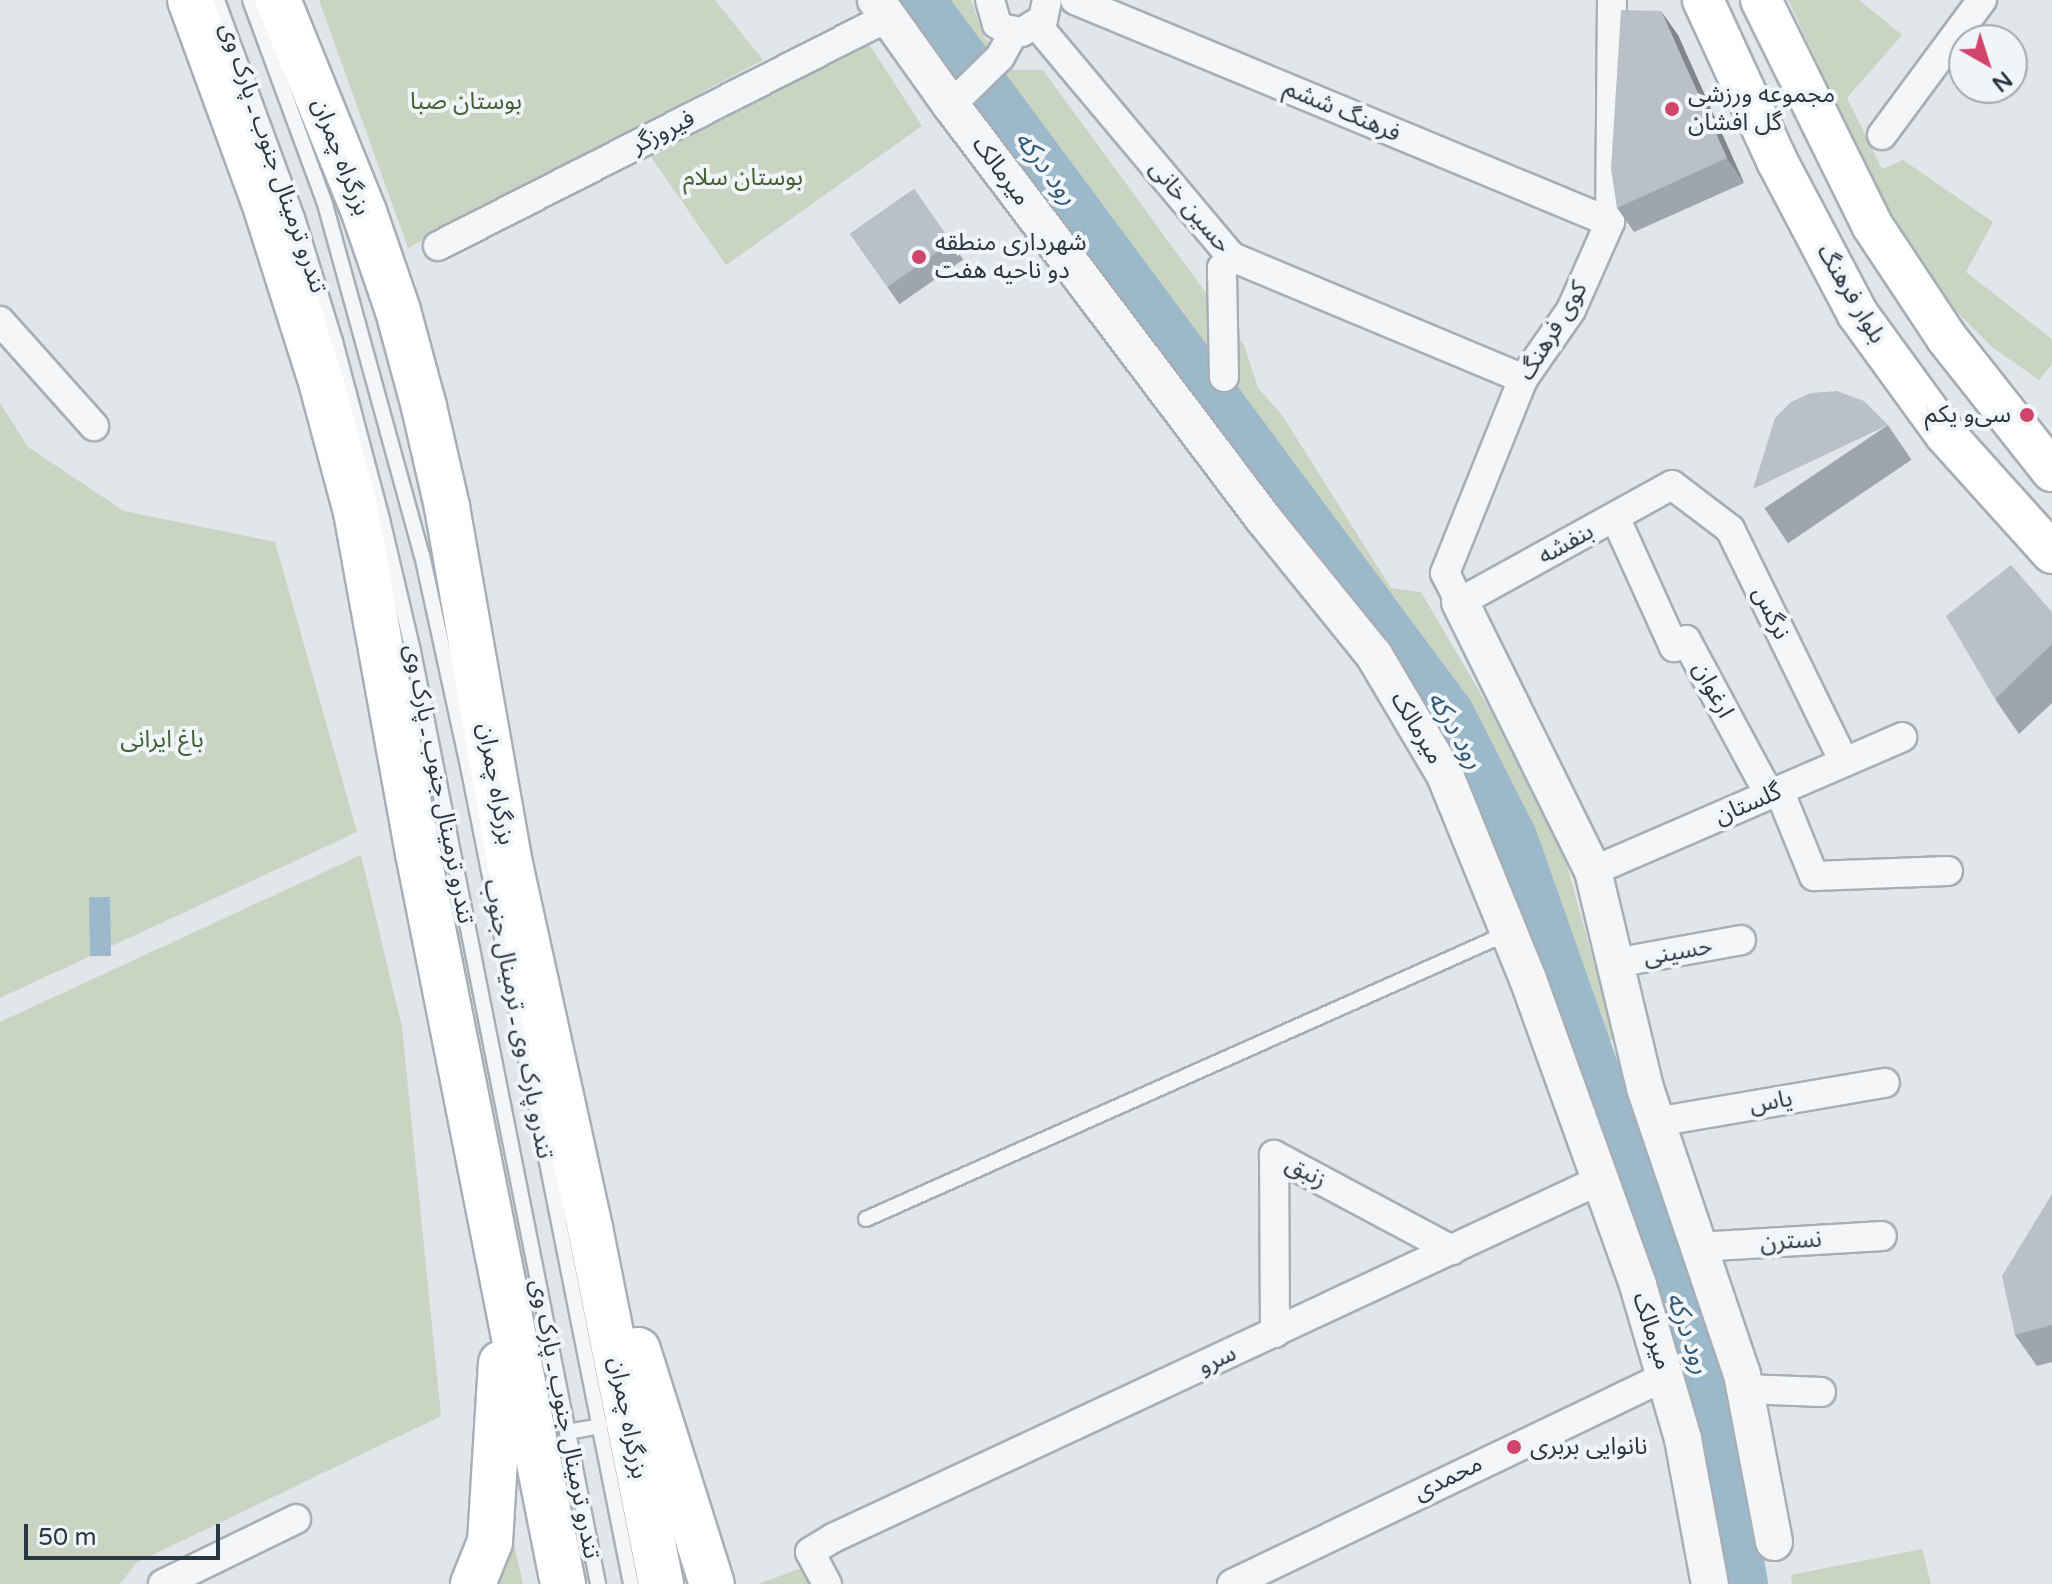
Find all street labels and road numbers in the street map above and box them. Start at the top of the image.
street label: تندرو ترمینال جنوب ـ پارک وی [213,19,333,297]
street label: فرهنگ ششم [1279,74,1405,148]
street label: بزرگراه چمران [305,94,377,220]
street label: فیروزگر [627,104,699,160]
street label: میرمالک [966,131,1036,211]
street label: حسین خانی [1143,155,1237,259]
street label: بلوار فرهنگ [1810,239,1892,349]
street label: کوی فرهنگ [1512,276,1594,386]
street label: بنفشه [1533,517,1599,571]
street label: نرگس [1746,582,1796,644]
street label: تندرو ترمینال جنوب ـ پارک وی [398,642,480,926]
street label: ارغوان [1686,657,1740,723]
street label: میرمالک [1384,687,1450,769]
street label: بزرگراه چمران [471,721,521,847]
street label: گلستان [1710,777,1786,831]
street label: تندرو پارک وی ـ ترمینال جنوب [477,877,559,1161]
street label: حسینی [1641,932,1715,972]
street label: یاس [1747,1084,1795,1120]
street label: زنبق [1281,1149,1331,1195]
street label: نسترن [1759,1225,1823,1257]
street label: تندرو ترمینال جنوب ـ پارک وی [524,1277,606,1561]
street label: میرمالک [1626,1289,1678,1373]
street label: سرو [1193,1339,1241,1381]
street label: بزرگراه چمران [602,1355,654,1481]
street label: محمدی [1409,1449,1487,1507]

